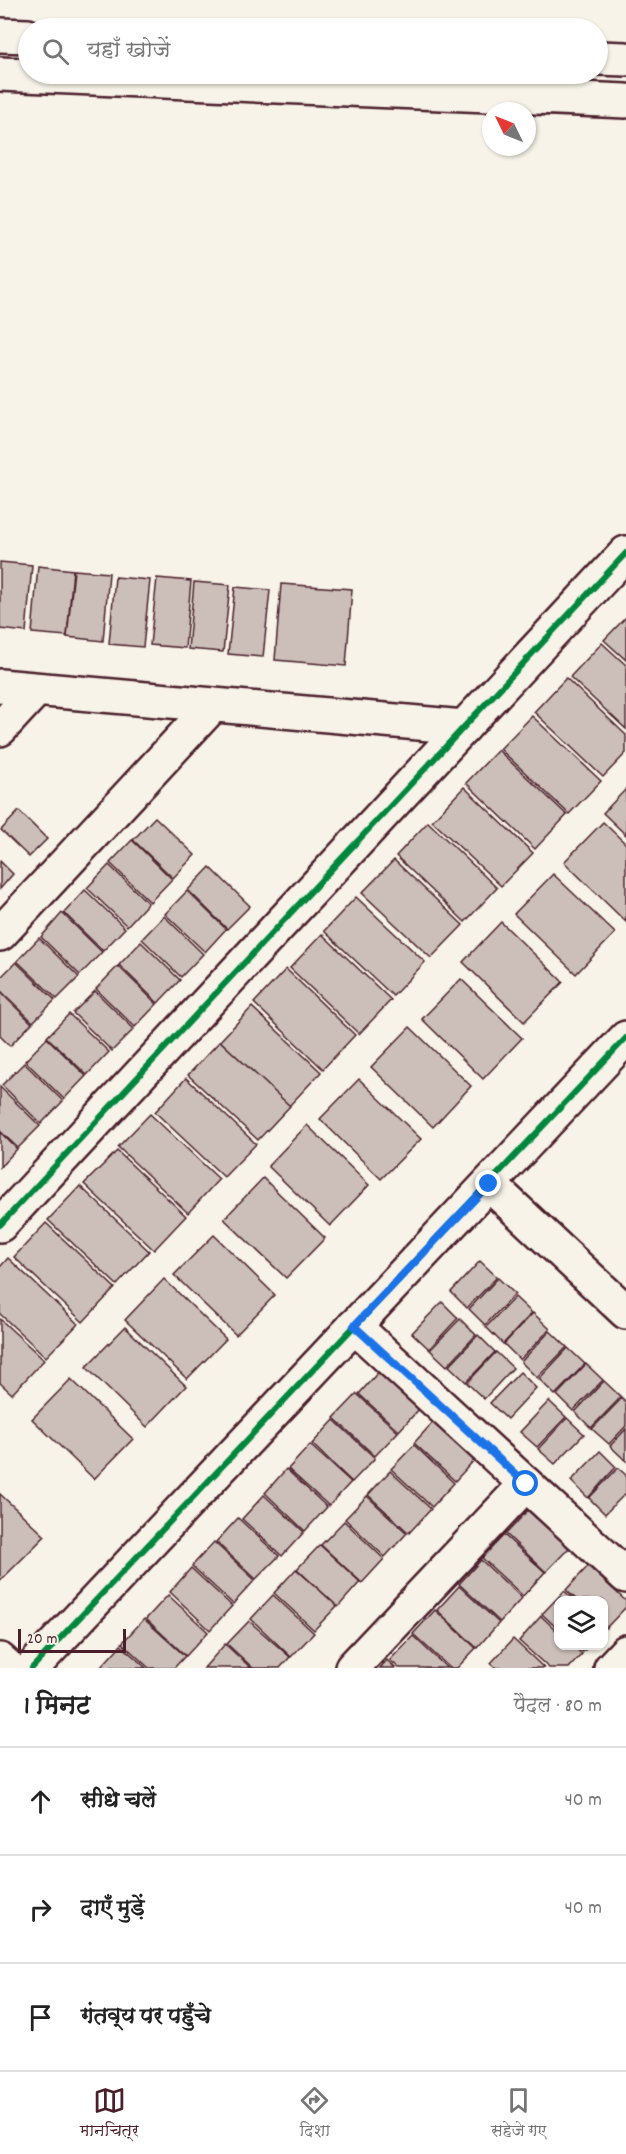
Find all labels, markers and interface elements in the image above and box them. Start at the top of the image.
search box [18,18,608,84]
icon: search [39,35,72,68]
text: यहाँ खोजें [87,36,170,67]
north arrow [482,102,536,156]
route end [475,1170,501,1196]
route start [512,1470,538,1496]
map controls [554,1596,608,1650]
button: layers [554,1596,608,1650]
scale bar [18,1626,126,1654]
text: 20 m [27,1628,57,1651]
text: 1 मिनट [24,1689,90,1726]
text: पैदल · 80 m [514,1693,602,1721]
icon: ahead [24,1785,57,1818]
text: सीधे चलें [81,1786,156,1817]
text: 40 m [564,1787,602,1815]
icon: right [24,1893,57,1926]
text: दाएँ मुड़ें [81,1894,145,1925]
text: 40 m [564,1895,602,1923]
icon: arrive [24,2001,57,2034]
text: गंतव्य पर पहुँचे [81,2002,211,2033]
tab: मानचित्र [80,2084,139,2143]
tab: दिशा [298,2084,331,2143]
tab: सहेजे गए [491,2084,546,2143]

